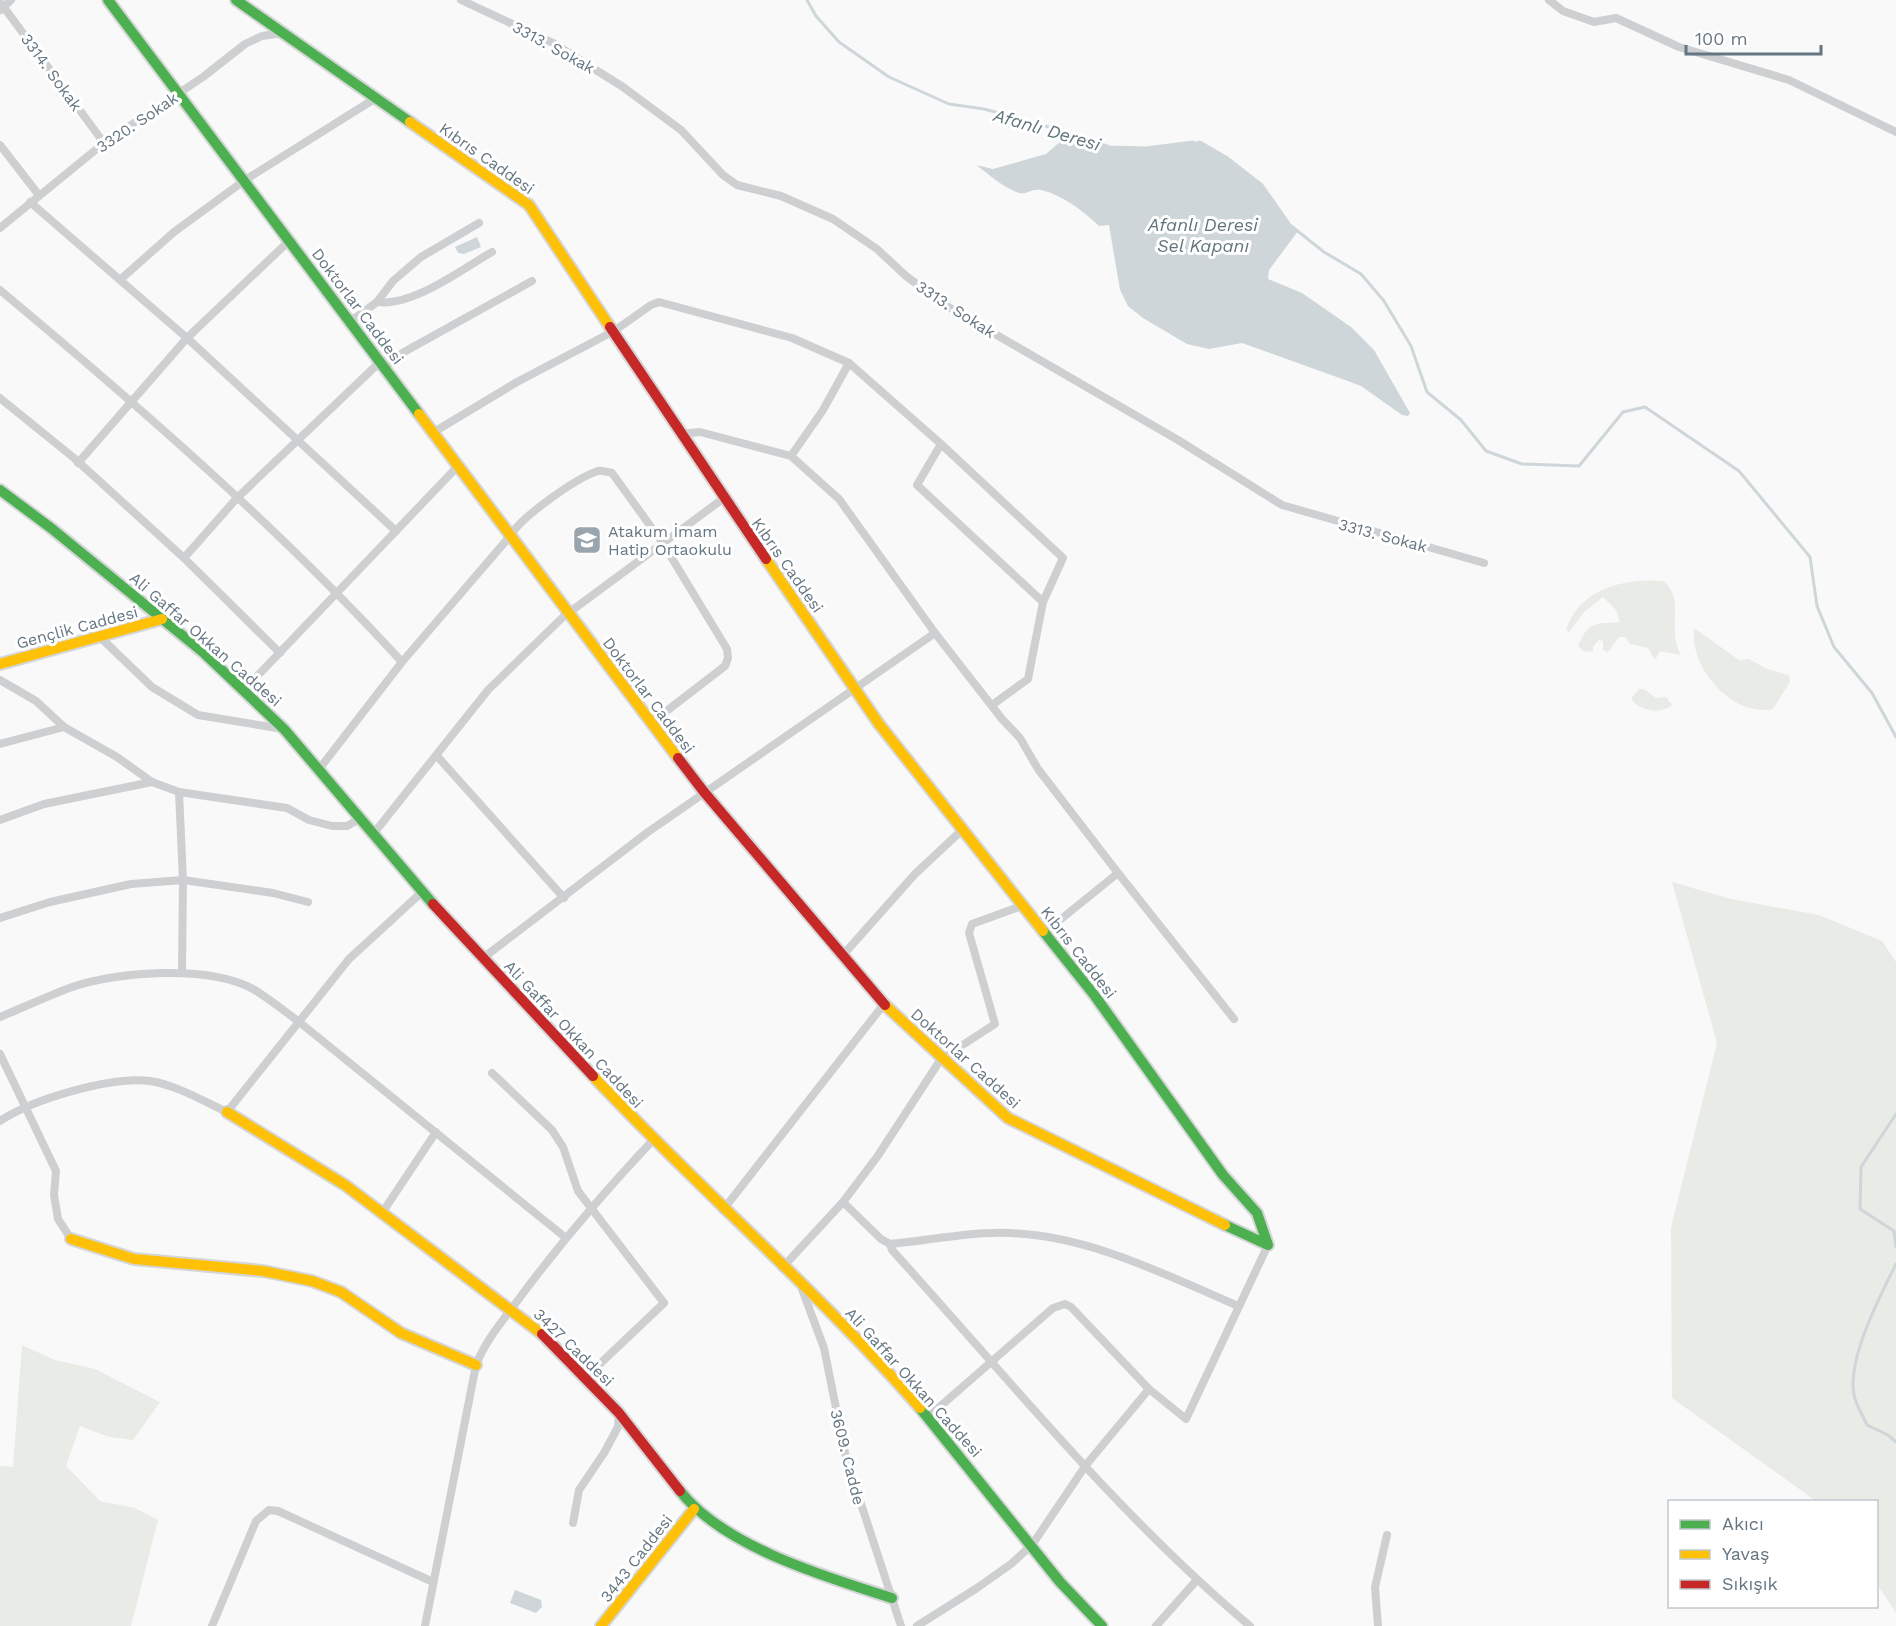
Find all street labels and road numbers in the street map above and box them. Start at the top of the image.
street label: 3313. Sokak [509,17,598,78]
street label: 3314. Sokak [17,30,86,115]
street label: 3320. Sokak [93,88,182,157]
street label: Kıbrıs Caddesi [436,119,538,198]
street label: Doktorlar Caddesi [308,244,408,368]
street label: 3313. Sokak [912,277,999,342]
street label: Kıbrıs Caddesi [748,514,827,616]
street label: 3313. Sokak [1337,515,1429,556]
street label: Ali Gaffar Okkan Caddesi [126,568,285,710]
street label: Gençlik Caddesi [14,602,140,653]
street label: Doktorlar Caddesi [599,633,699,757]
street label: Kıbrıs Caddesi [1037,903,1120,1002]
street label: Ali Gaffar Okkan Caddesi [500,957,647,1112]
street label: Doktorlar Caddesi [907,1004,1024,1112]
street label: 3427 Caddesi [530,1304,618,1390]
street label: Ali Gaffar Okkan Caddesi [841,1304,986,1461]
street label: 3609. Cadde [826,1407,869,1507]
street label: 3443 Caddesi [596,1511,676,1606]

